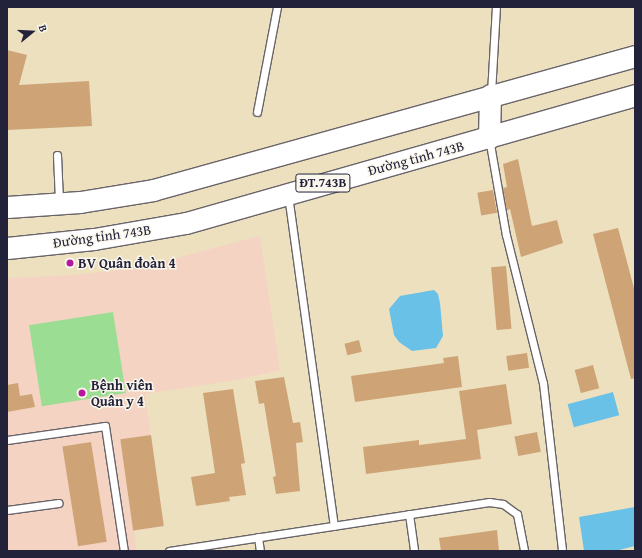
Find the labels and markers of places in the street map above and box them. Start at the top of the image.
place label: BV Quân đoàn 4 [78,255,176,271]
marker: BV Quân đoàn 4 [65,258,75,268]
place label: Bệnh viên Quân y 4 [91,377,153,410]
marker: Bệnh viên Quân y 4 [76,387,88,399]

